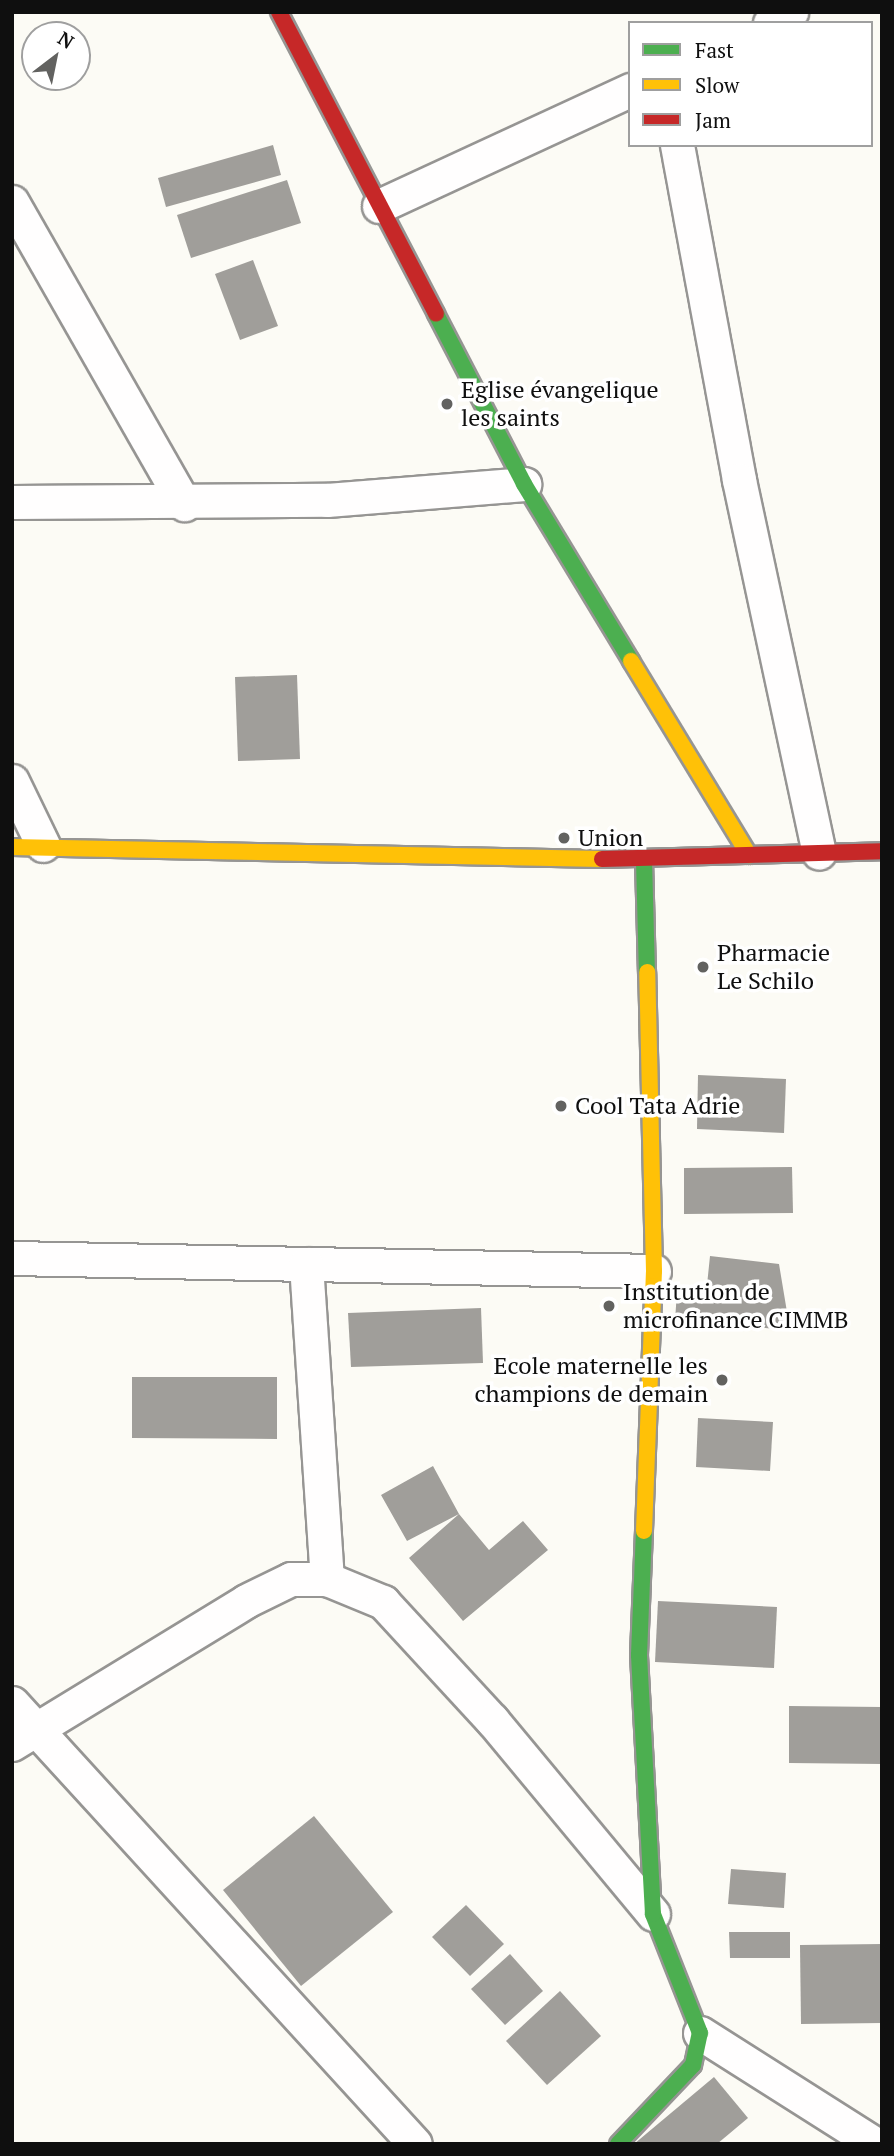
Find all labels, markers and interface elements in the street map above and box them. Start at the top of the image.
north arrow [21,21,91,91]
legend [628,21,873,147]
text: N [54,25,79,54]
text: Fast [695,36,734,64]
text: Slow [695,71,739,99]
text: Jam [695,106,731,134]
place label: Eglise évangelique les saints [461,376,659,432]
marker: Eglise évangelique les saints [439,396,455,412]
place label: Union [578,824,643,852]
marker: Union [556,830,572,846]
place label: Pharmacie Le Schilo [717,939,830,995]
marker: Pharmacie Le Schilo [695,959,711,975]
place label: Cool Tata Adrie [575,1092,741,1120]
marker: Cool Tata Adrie [553,1098,569,1114]
place label: Institution de microfinance CIMMB [623,1278,849,1334]
marker: Institution de microfinance CIMMB [601,1298,617,1314]
place label: Ecole maternelle les champions de demain [474,1352,708,1408]
marker: Ecole maternelle les champions de demain [714,1372,730,1388]

